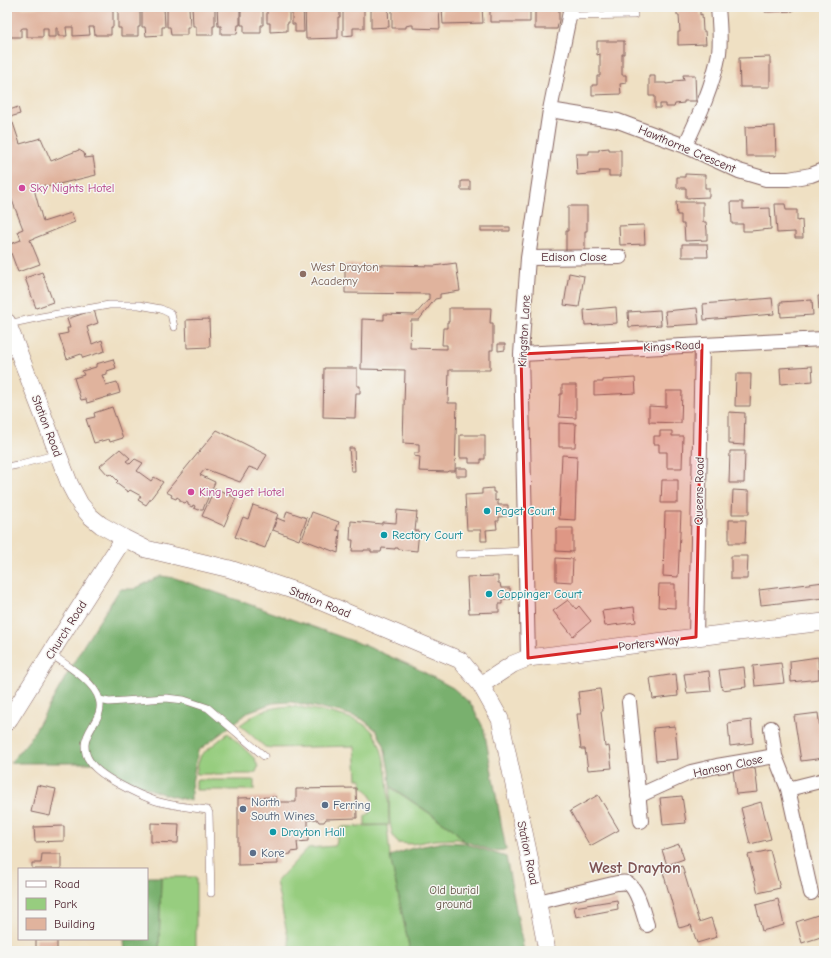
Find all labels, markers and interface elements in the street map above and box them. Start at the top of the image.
street label: Hawthorne Crescent [636,122,738,176]
place label: Sky Nights Hotel [30,181,114,195]
marker: Sky Nights Hotel [17,183,27,193]
street label: Edison Close [541,250,607,264]
place label: West Drayton Academy [311,260,379,288]
marker: West Drayton Academy [298,269,308,279]
street label: Kingston Lane [515,295,533,367]
street label: Kings Road [643,338,701,354]
street label: Station Road [29,393,65,459]
street label: Queens Road [691,457,707,525]
place label: King Paget Hotel [199,485,284,499]
marker: King Paget Hotel [186,487,196,497]
place label: Paget Court [495,504,556,518]
marker: Paget Court [482,506,492,516]
place label: Rectory Court [392,528,463,542]
marker: Rectory Court [379,530,389,540]
street label: Station Road [287,583,353,621]
place label: Coppinger Court [497,587,583,601]
marker: Coppinger Court [484,589,494,599]
street label: Church Road [42,598,90,662]
street label: Porters Way [618,632,681,654]
street label: Hanson Close [692,752,764,780]
place label: North South Wines [251,795,315,823]
place label: Ferring [333,798,371,812]
marker: Ferring [320,800,330,810]
marker: North South Wines [238,804,248,814]
street label: Station Road [514,820,542,886]
place label: Drayton Hall [281,825,345,839]
marker: Drayton Hall [268,827,278,837]
place label: Kore [261,846,285,860]
marker: Kore [248,848,258,858]
district label: West Drayton [589,859,681,877]
legend [18,868,148,940]
text: Road [54,877,80,891]
park label: Old burial ground [429,883,479,911]
text: Park [54,897,77,911]
text: Building [54,917,95,931]

